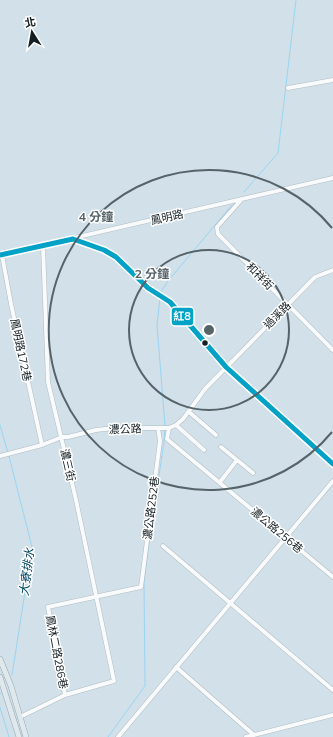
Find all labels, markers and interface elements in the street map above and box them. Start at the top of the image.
north arrow [12,12,52,52]
text: 北 [23,14,37,30]
street label: 鳳明路 [149,206,185,228]
text: 4 分鐘 [79,209,113,224]
street label: 和祥街 [243,259,277,293]
text: 2 分鐘 [135,266,169,281]
street label: 過溪路 [260,298,294,332]
line badge: 紅8 [171,307,194,326]
text: 紅8 [173,309,191,323]
street label: 鳳明路172巷 [8,317,34,383]
centre of rings [202,323,216,337]
unlabelled marker [200,338,210,348]
street label: 濃公路 [108,421,142,437]
street label: 濃三街 [57,447,79,483]
street label: 濃公路252巷 [140,475,162,541]
street label: 濃公路256巷 [248,504,306,556]
water label: 大寮排水 [16,546,37,597]
street label: 鳳林二路286巷 [43,614,71,690]

